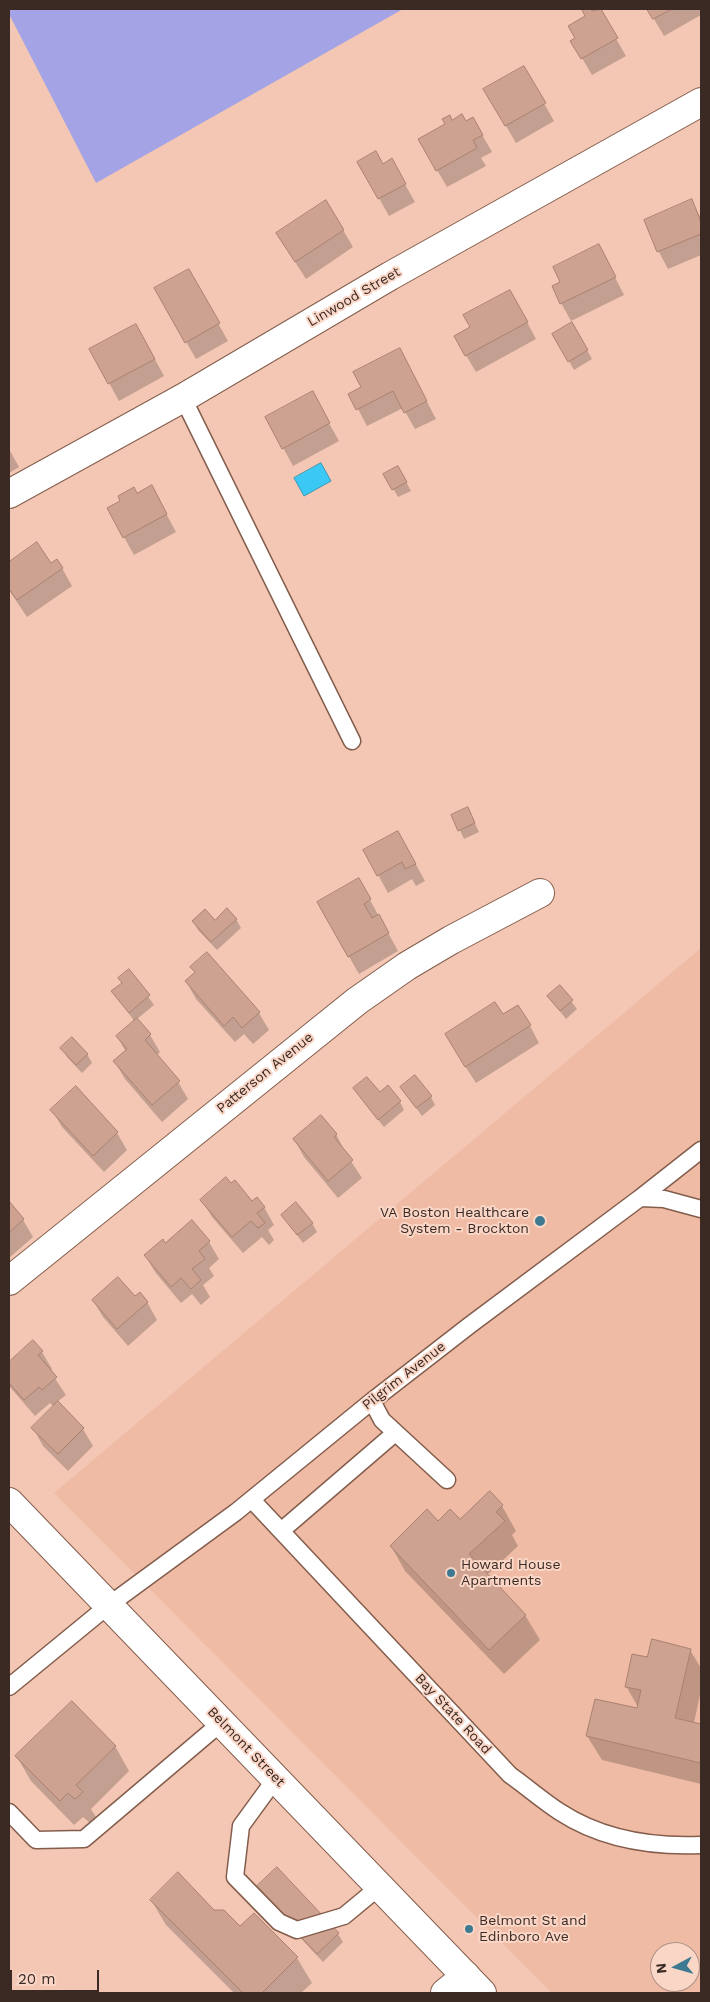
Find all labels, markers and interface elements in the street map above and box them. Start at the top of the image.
street label: Linwood Street [304,264,404,330]
street label: Patterson Avenue [213,1029,317,1117]
place label: VA Boston Healthcare System - Brockton [380,1205,529,1238]
marker: VA Boston Healthcare System - Brockton [533,1214,547,1228]
street label: Pilgrim Avenue [359,1338,449,1414]
place label: Howard House Apartments [461,1557,561,1590]
marker: Howard House Apartments [445,1567,457,1579]
street label: Bay State Road [411,1670,495,1758]
street label: Belmont Street [204,1704,288,1790]
place label: Belmont St and Edinboro Ave [479,1913,586,1945]
marker: Belmont St and Edinboro Ave [463,1923,475,1935]
north arrow [650,1942,700,1992]
scale bar [12,1960,101,1992]
text: N [653,1962,670,1974]
text: 20 m [18,1970,56,1988]

